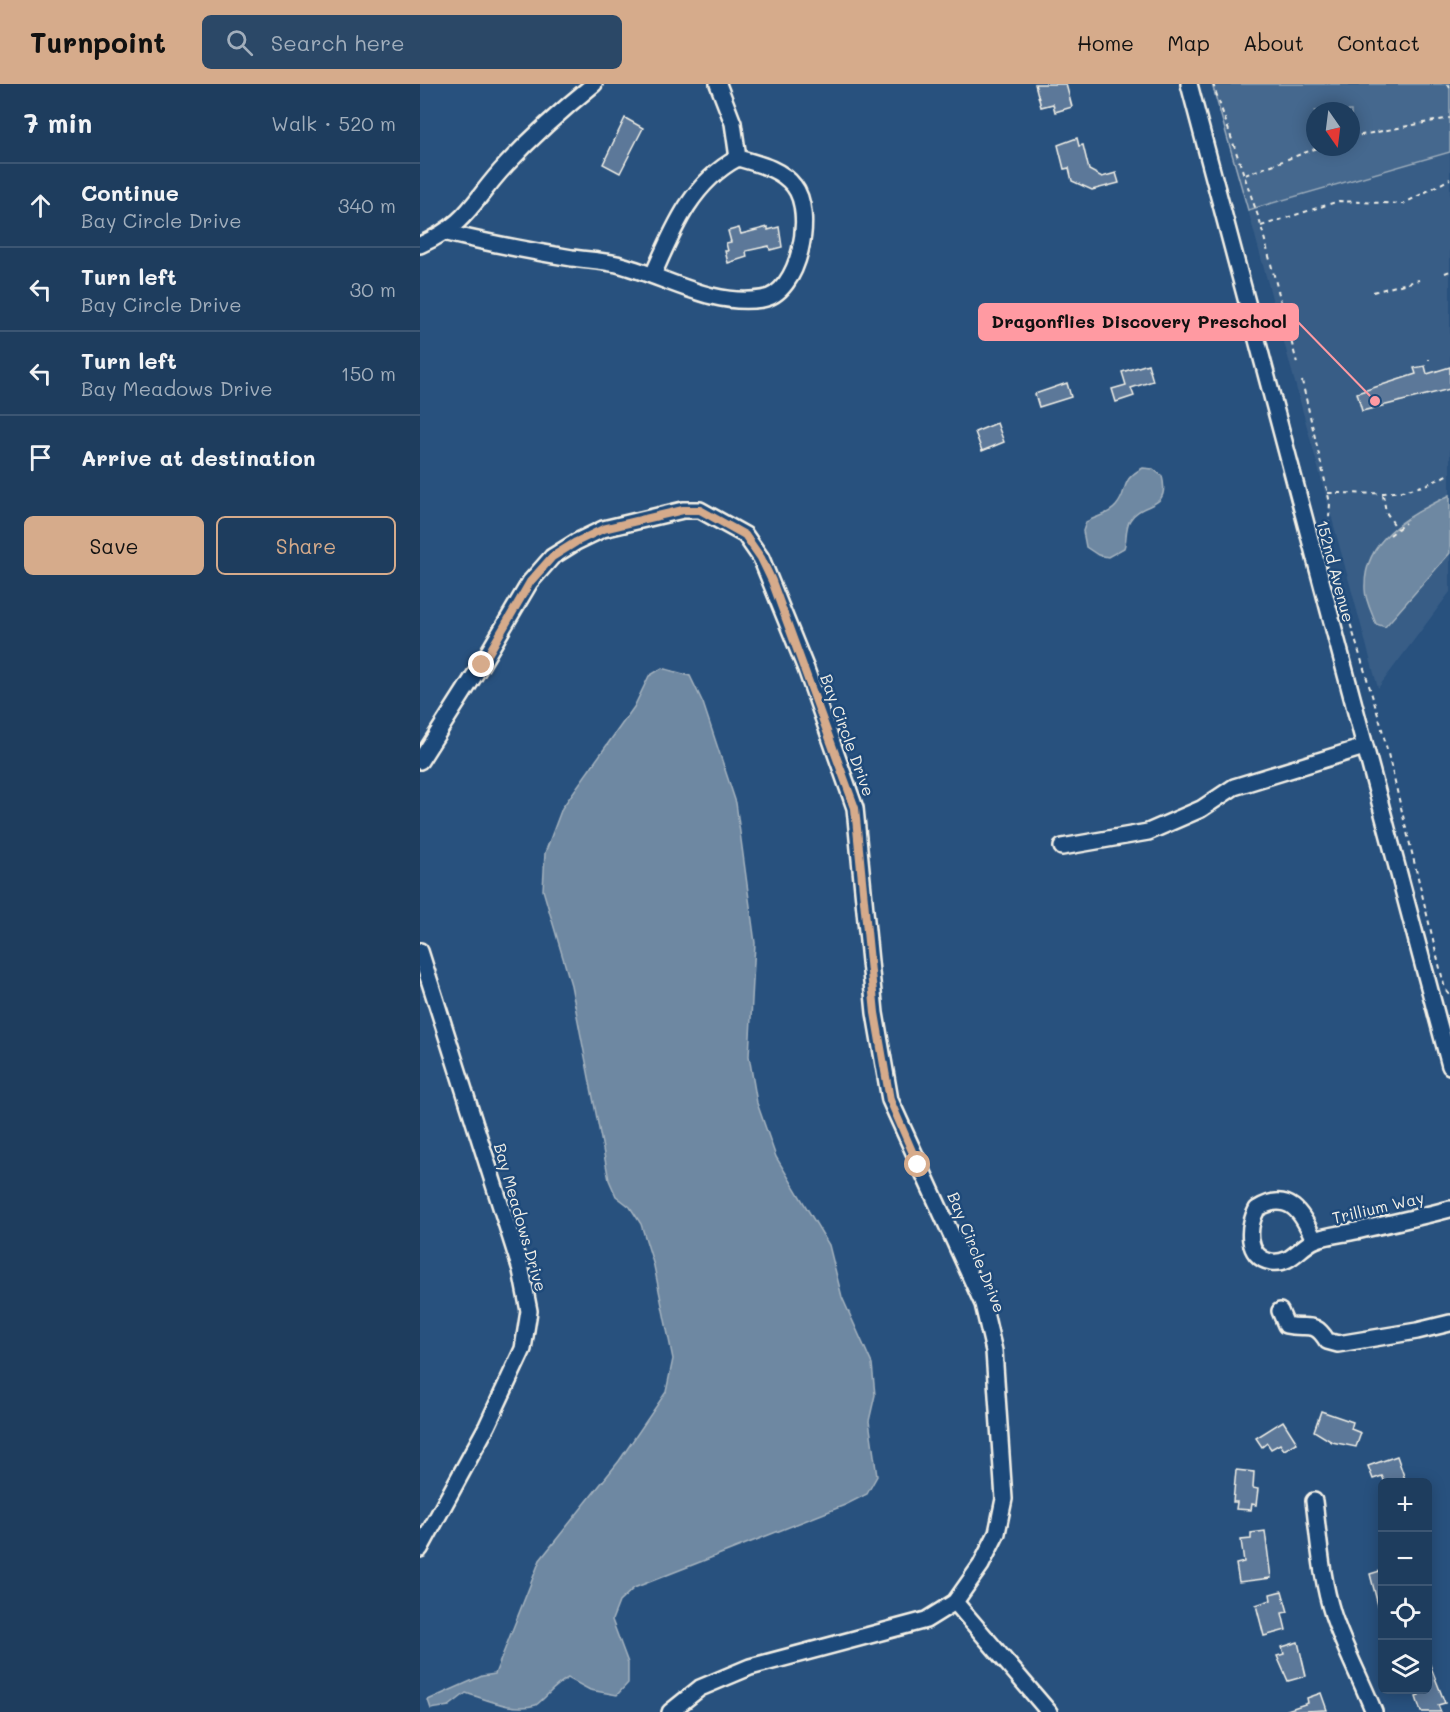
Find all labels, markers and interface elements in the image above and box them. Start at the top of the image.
search box [202,15,622,69]
text: Turnpoint [30,24,166,60]
icon: search [223,26,256,59]
text: Search here [271,28,405,57]
text: Home [1077,29,1134,56]
text: Map [1167,29,1210,56]
text: About [1243,29,1304,56]
text: Contact [1337,29,1420,56]
north arrow [1306,102,1360,156]
text: 7 min [24,106,92,140]
text: Walk · 520 m [271,110,396,136]
text: Continue [81,178,179,207]
icon: ahead [24,189,57,222]
text: 340 m [338,192,396,218]
text: Bay Circle Drive [81,207,242,233]
text: Turn left [81,262,177,291]
icon: left [24,273,57,306]
text: 30 m [350,276,396,302]
text: Bay Circle Drive [81,291,242,317]
callout: Dragonflies Discovery Preschool [979,304,1298,340]
text: Dragonflies Discovery Preschool [991,309,1287,333]
text: Turn left [81,346,177,375]
icon: left [24,357,57,390]
text: 150 m [341,360,396,386]
text: Bay Meadows Drive [81,375,273,401]
icon: arrive [24,441,57,474]
text: Arrive at destination [81,443,316,472]
button: Save [24,516,204,575]
button: Share [216,516,396,575]
street label: 152nd Avenue [1312,518,1360,624]
route end [468,651,494,677]
street label: Bay Circle Drive [816,671,880,799]
street label: Bay Meadows Drive [490,1140,552,1294]
route start [904,1151,930,1177]
street label: Trillium Way [1330,1186,1426,1228]
street label: Bay Circle Drive [943,1189,1011,1315]
map controls [1378,1478,1432,1694]
button: + [1378,1478,1432,1532]
button: − [1378,1532,1432,1586]
button: locate [1378,1586,1432,1640]
button: layers [1378,1640,1432,1694]

